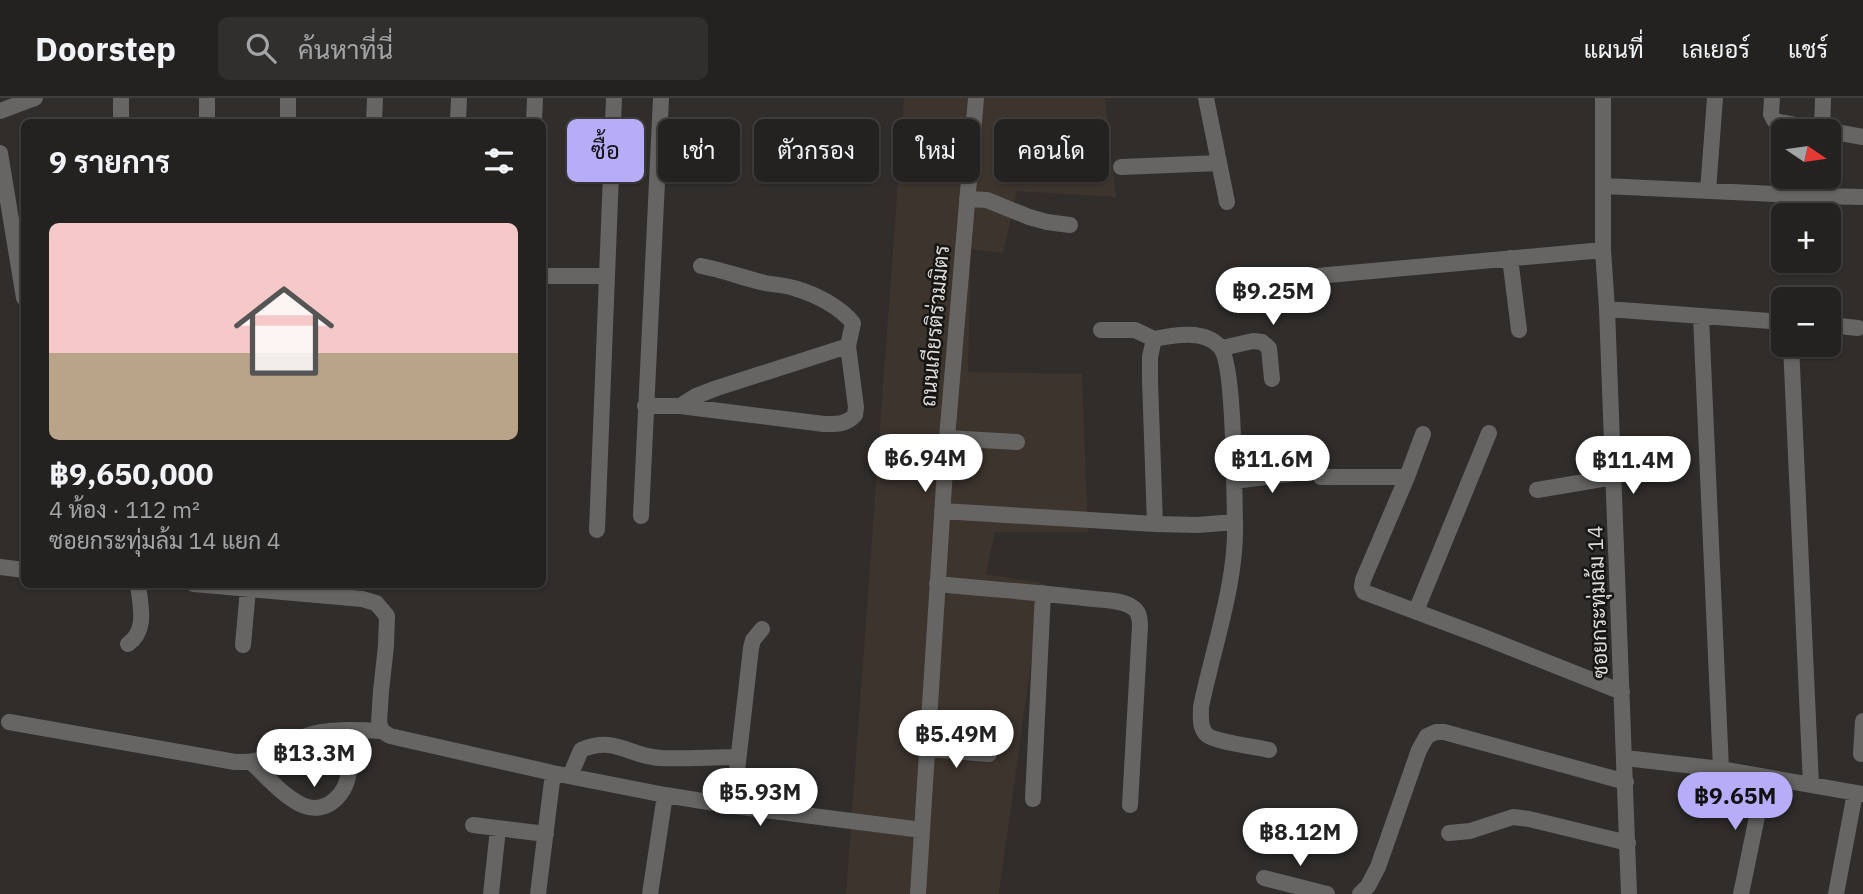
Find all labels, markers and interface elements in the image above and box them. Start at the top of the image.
search box [218,17,708,80]
text: Doorstep [35,27,176,70]
icon: search [242,29,280,67]
text: ค้นหาที่นี่ [298,32,393,66]
text: แผนที่ [1584,33,1644,65]
text: เลเยอร์ [1682,33,1750,65]
text: แชร์ [1788,33,1828,65]
chip: ซื้อ [567,119,644,182]
chip: เช่า [658,119,740,182]
chip: ตัวกรอง [754,119,879,182]
chip: ใหม่ [893,119,980,182]
chip: คอนโด [994,119,1109,182]
north arrow [1771,119,1841,189]
map controls [1771,119,1841,357]
text: 9 รายการ [49,142,170,181]
icon: filters [480,142,518,180]
button: + [1771,203,1841,273]
street label: ถนนเกียรติร่วมมิตร [913,244,955,408]
icon: home [221,268,347,394]
pin: ฿9.25M [1216,268,1330,327]
text: ฿9.25M [1232,275,1314,305]
button: − [1771,287,1841,357]
pin: ฿6.94M [868,434,982,494]
pin: ฿11.6M [1215,436,1329,495]
pin: ฿11.4M [1576,436,1690,496]
text: ฿6.94M [884,442,966,472]
text: ฿11.6M [1231,443,1313,473]
text: ฿11.4M [1592,444,1674,474]
text: ฿9,650,000 [49,454,214,493]
text: 4 ห้อง · 112 m² [49,494,200,524]
text: ซอยกระทุ่มล้ม 14 แยก 4 [49,525,281,555]
street label: ซอยกระทุ่มล้ม 14 [1580,525,1615,679]
pin: ฿5.49M [899,710,1013,770]
text: ฿5.49M [915,718,997,748]
pin: ฿13.3M [257,730,371,789]
text: ฿13.3M [273,737,355,767]
pin: ฿5.93M [703,768,817,828]
pin: ฿9.65M [1678,772,1792,832]
text: ฿5.93M [719,776,801,806]
text: ฿9.65M [1694,780,1776,810]
pin: ฿8.12M [1243,808,1357,868]
text: ฿8.12M [1259,816,1341,846]

